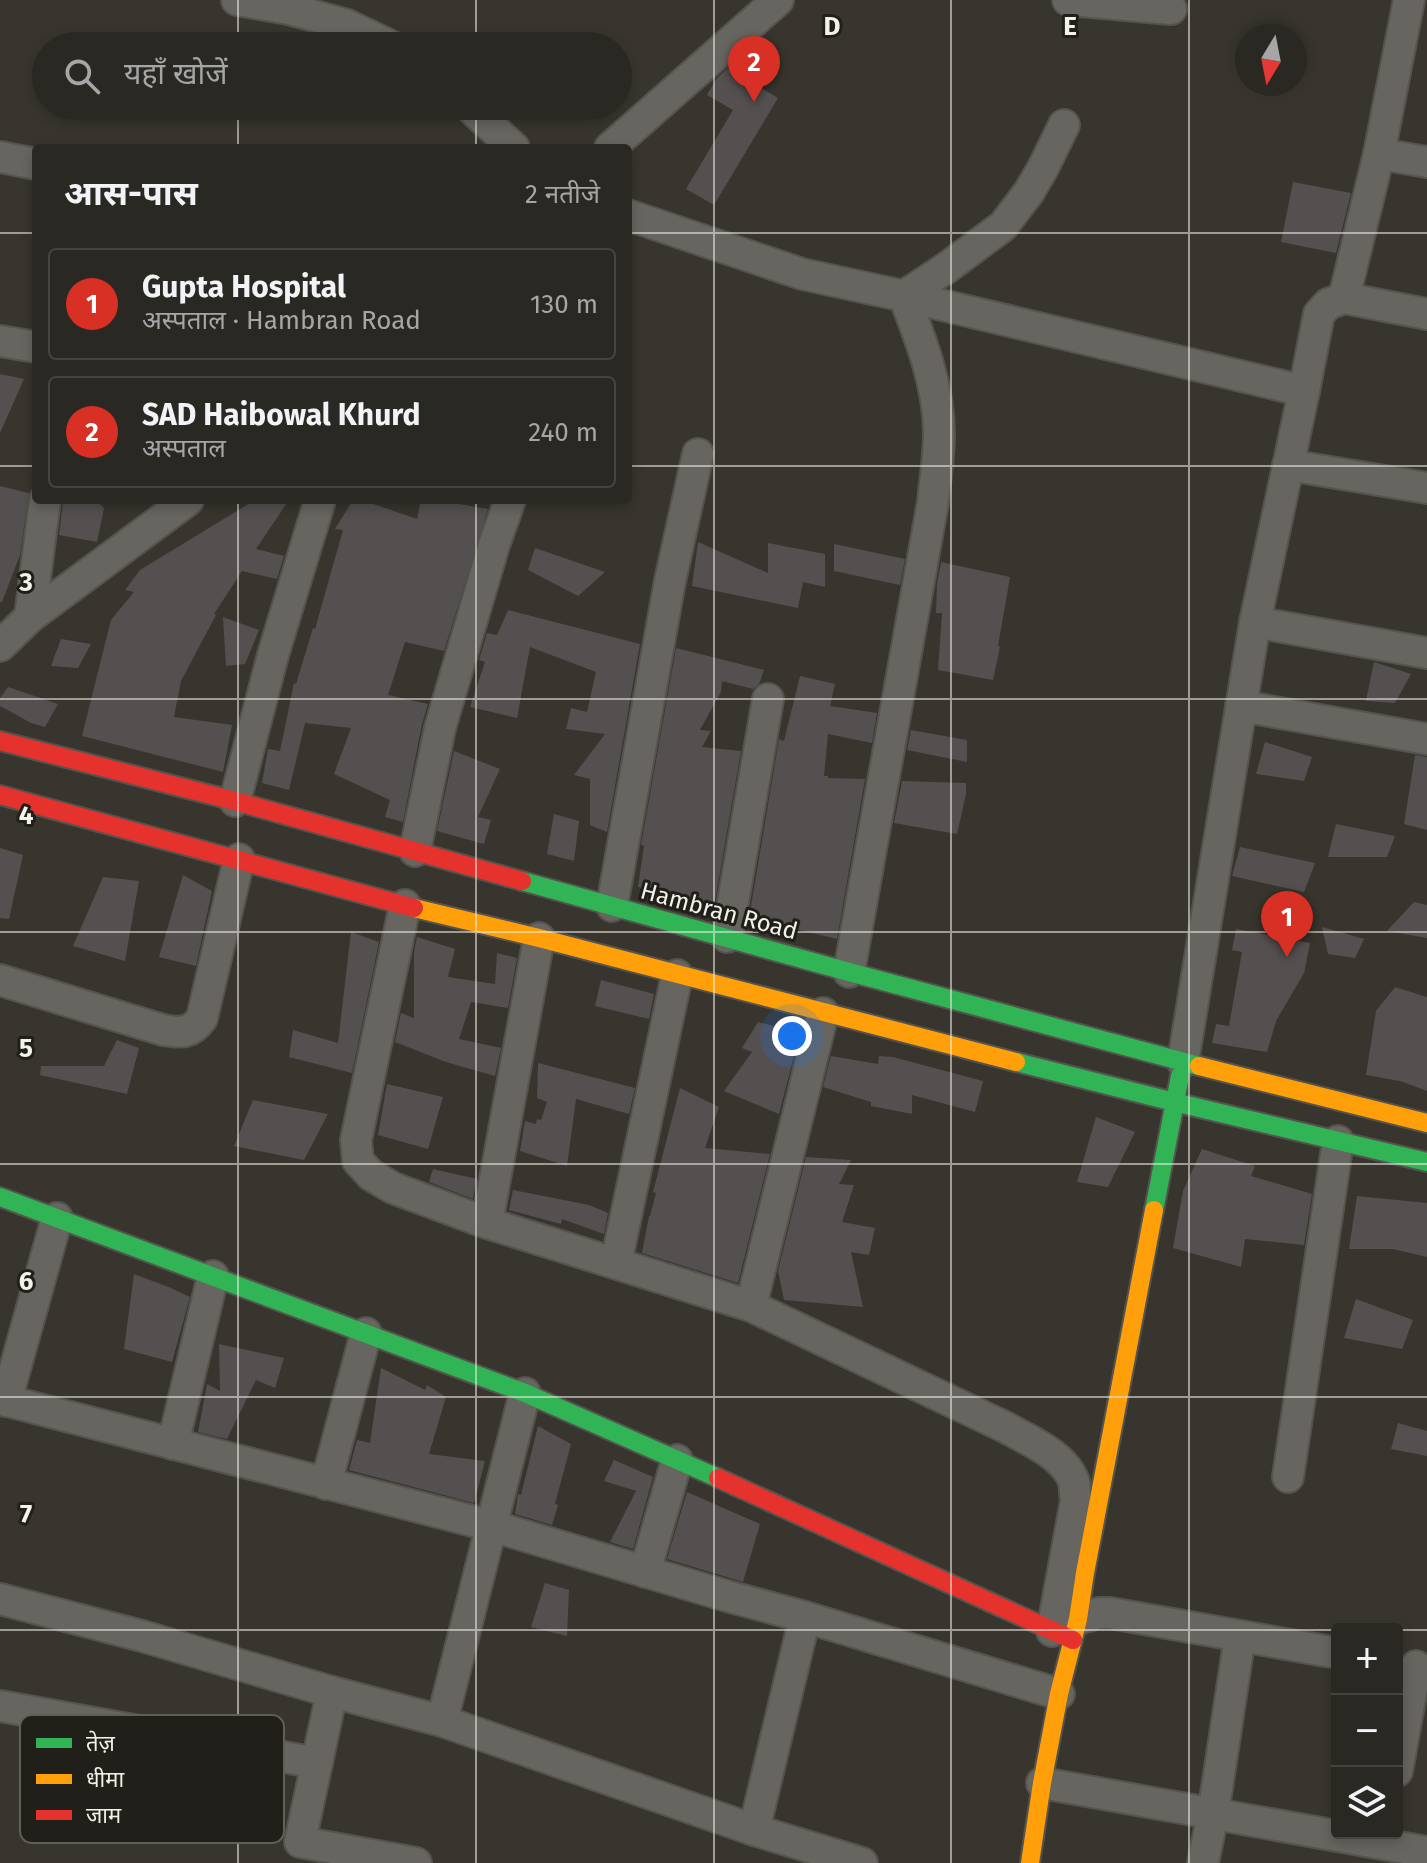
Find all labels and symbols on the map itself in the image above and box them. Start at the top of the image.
text: D [824,11,841,42]
text: E [1063,11,1077,42]
north arrow [1235,24,1307,96]
pin: 2 [728,36,780,102]
text: 3 [18,567,33,598]
text: 4 [19,800,34,831]
street label: Hambran Road [637,877,801,945]
pin: 1 [1261,891,1313,957]
your location [772,1016,812,1056]
text: 5 [19,1033,33,1064]
text: 6 [19,1266,34,1297]
text: 7 [20,1499,32,1530]
legend [20,1715,284,1843]
text: तेज़ [86,1730,116,1757]
text: धीमा [86,1766,124,1793]
text: जाम [86,1802,122,1829]

